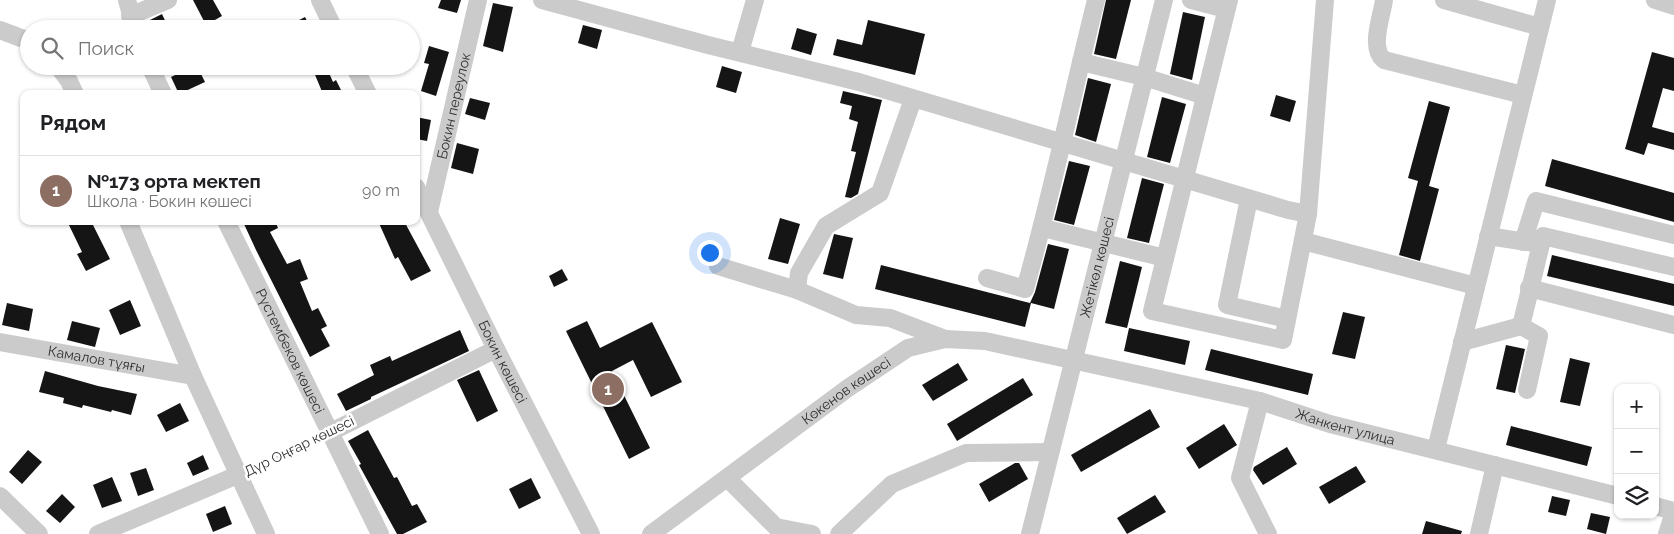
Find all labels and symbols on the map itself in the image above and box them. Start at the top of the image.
street label: Бокин переулок [433,51,474,161]
street label: Жетікөл көшесі [1077,215,1117,319]
your location [697,240,723,266]
street label: Рүстембеков көшесі [253,286,327,416]
street label: Бокин көшесі [475,318,530,406]
street label: Камалов тұяғы [47,343,146,375]
street label: Көкенов көшесі [799,354,893,428]
pin: 1 [592,370,624,408]
street label: Жанкент улица [1293,405,1397,448]
street label: Дүр Оңғар көшесі [241,412,357,480]

